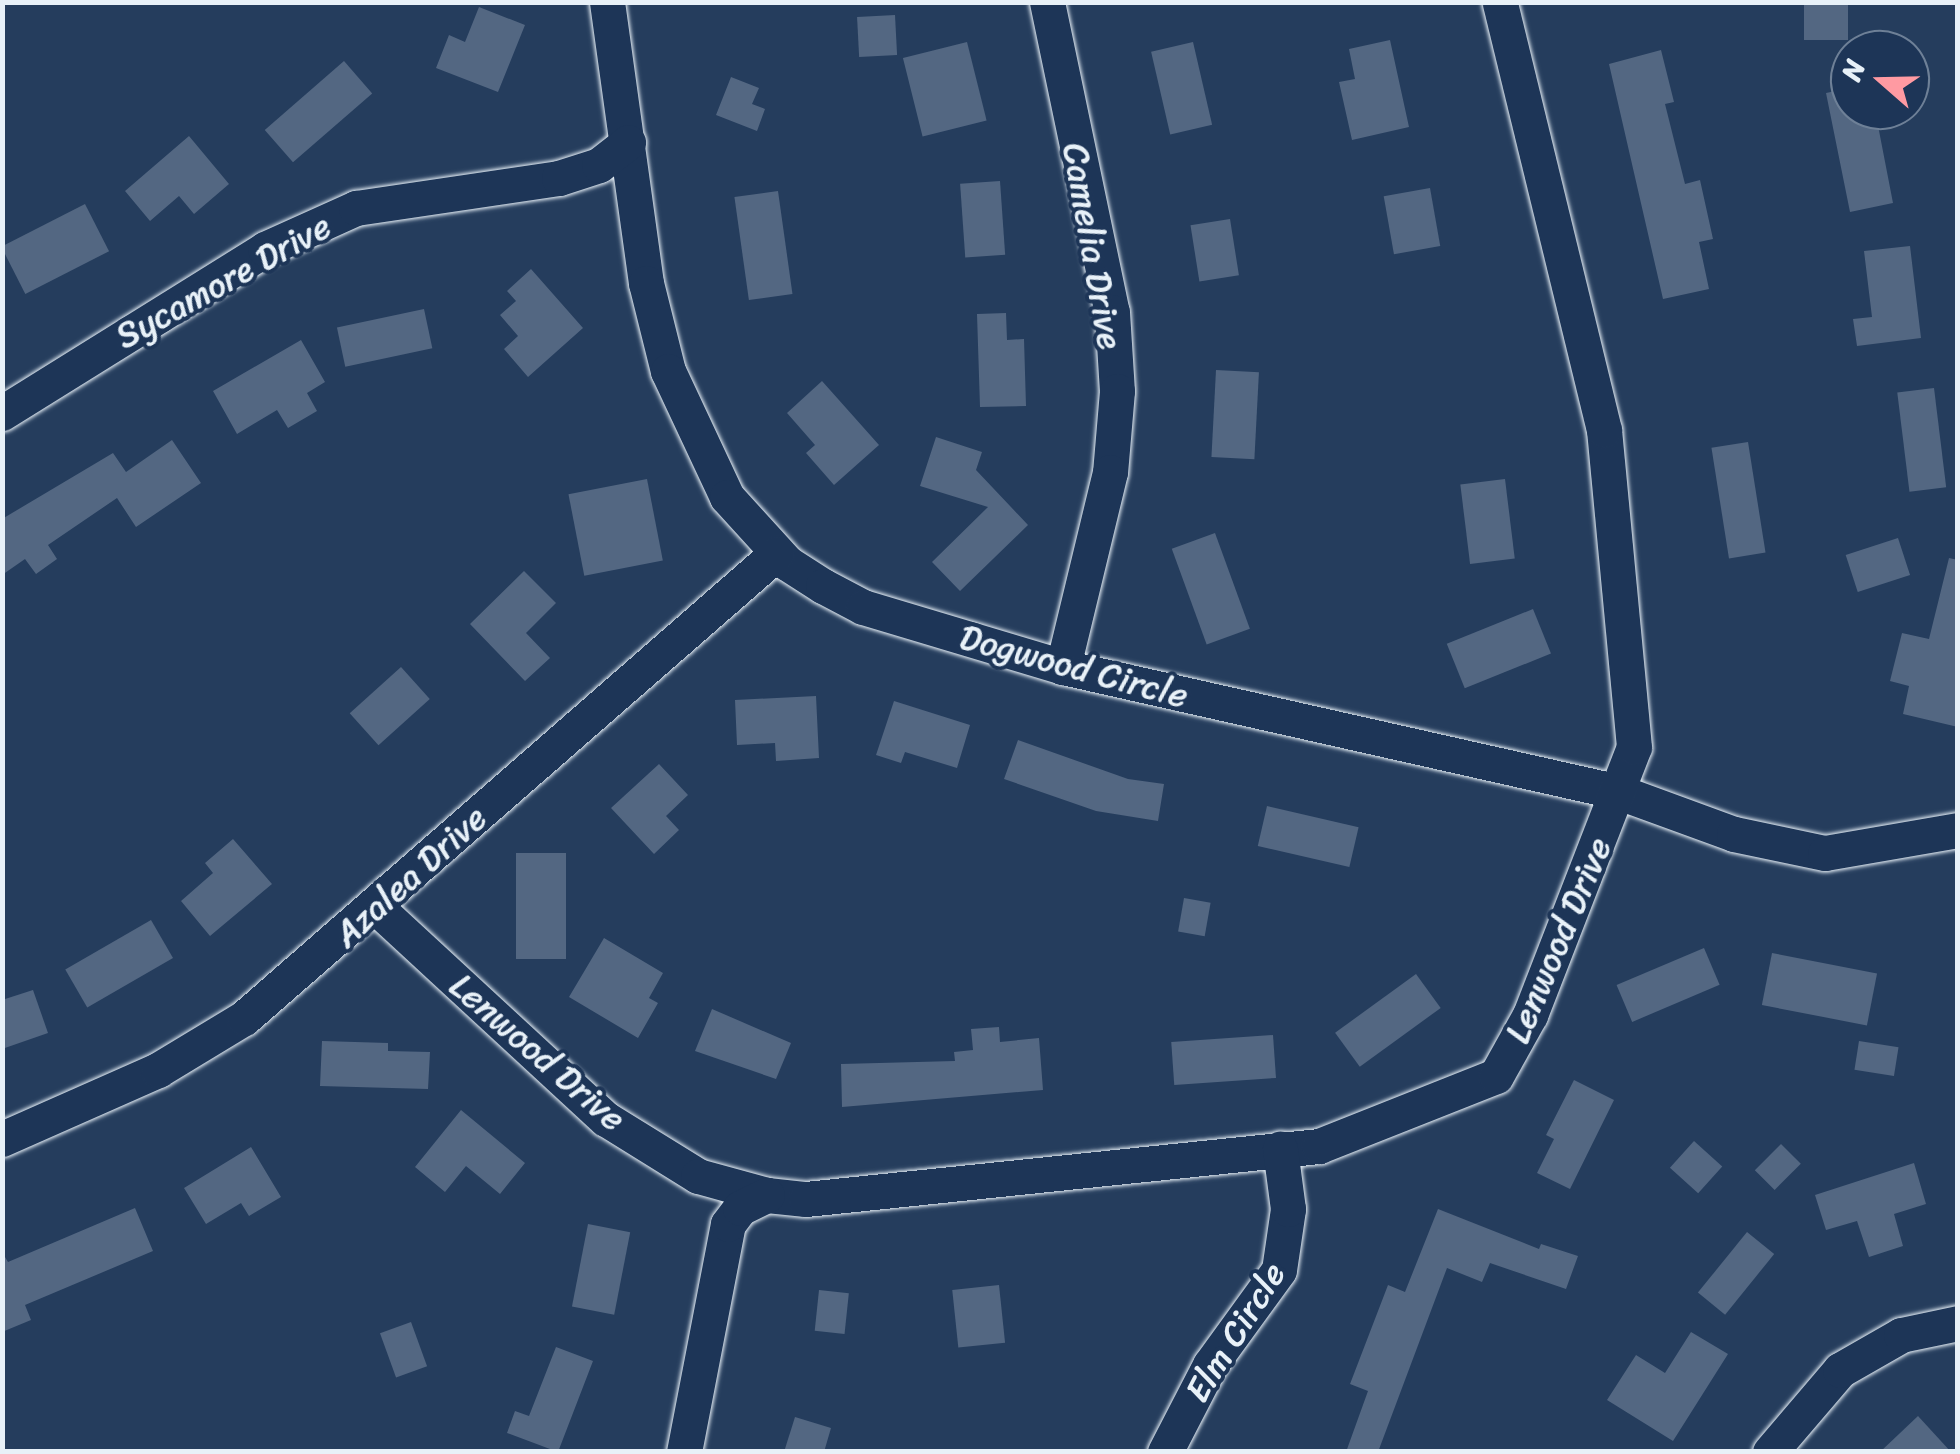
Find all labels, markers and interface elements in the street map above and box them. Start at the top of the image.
north arrow [1830,30,1930,130]
text: N [1827,53,1880,88]
street label: Camelia Drive [1054,139,1132,353]
street label: Sycamore Drive [108,205,338,357]
street label: Dogwood Circle [955,615,1193,717]
street label: Azalea Drive [325,796,495,956]
street label: Lenwood Drive [1496,831,1620,1049]
street label: Lenwood Drive [442,964,634,1140]
street label: Elm Circle [1176,1254,1294,1410]

